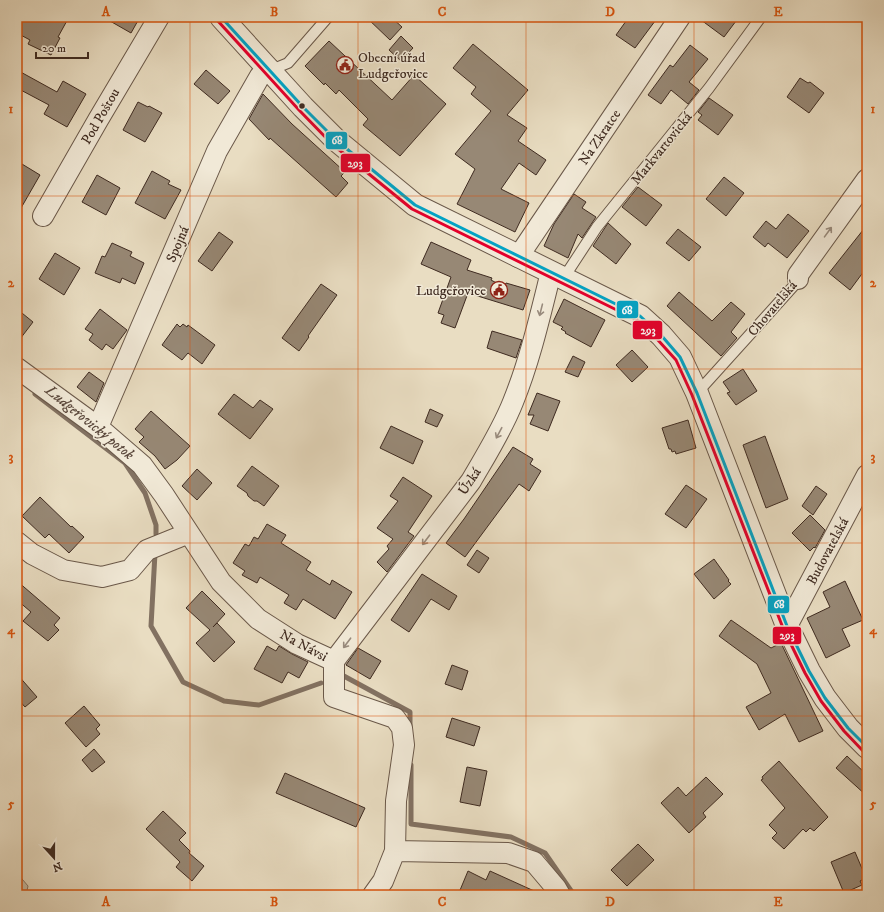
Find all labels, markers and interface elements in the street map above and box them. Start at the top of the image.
text: A [101,4,111,20]
text: B [270,4,278,20]
text: C [438,4,447,20]
text: D [605,4,615,20]
text: E [773,4,783,20]
scale bar [36,34,88,60]
text: 20 m [42,41,66,56]
place label: Obecní úřad Ludgeřovice [358,49,428,83]
public building icon: Obecní úřad Ludgeřovice [335,55,355,75]
street label: Pod Poštou [78,85,124,148]
text: 1 [9,101,14,117]
unlabelled marker [297,101,307,111]
text: 1 [871,101,876,117]
street label: Na Zkratce [575,106,625,169]
street label: Markvartovická [627,109,697,189]
line badge: 68 [325,131,348,150]
text: 68 [331,134,343,148]
line badge: 293 [340,153,371,173]
text: 293 [348,157,363,171]
street label: Spojná [162,223,194,265]
one-way arrow [824,227,832,238]
text: 2 [8,275,15,291]
text: 2 [870,275,877,291]
street label: Chovatelská [744,277,801,340]
public building icon: Ludgeřovice [489,280,509,300]
place label: Ludgeřovice [416,282,486,300]
line badge: 68 [616,300,639,319]
one-way arrow [537,303,545,316]
text: 68 [621,304,633,318]
line badge: 293 [632,320,663,340]
text: 293 [641,324,656,338]
water label: Ludgeřovický potok [41,380,139,464]
one-way arrow [494,427,502,439]
text: 3 [9,449,14,465]
text: 3 [871,449,876,465]
street label: Úzká [454,464,486,499]
street label: Budovatelská [803,515,853,588]
one-way arrow [422,534,430,545]
line badge: 68 [767,595,790,614]
text: 68 [773,598,785,612]
text: 4 [6,622,15,639]
text: 4 [868,622,877,639]
street label: Na Návsi [277,626,331,666]
line badge: 293 [772,626,802,645]
text: 293 [780,629,795,643]
one-way arrow [343,638,351,649]
text: 5 [7,796,15,812]
text: 5 [869,796,877,812]
north arrow [34,838,74,878]
text: N [51,858,64,875]
text: A [101,894,111,910]
text: B [270,894,278,910]
text: C [438,894,447,910]
text: D [605,894,615,910]
text: E [773,894,783,910]

